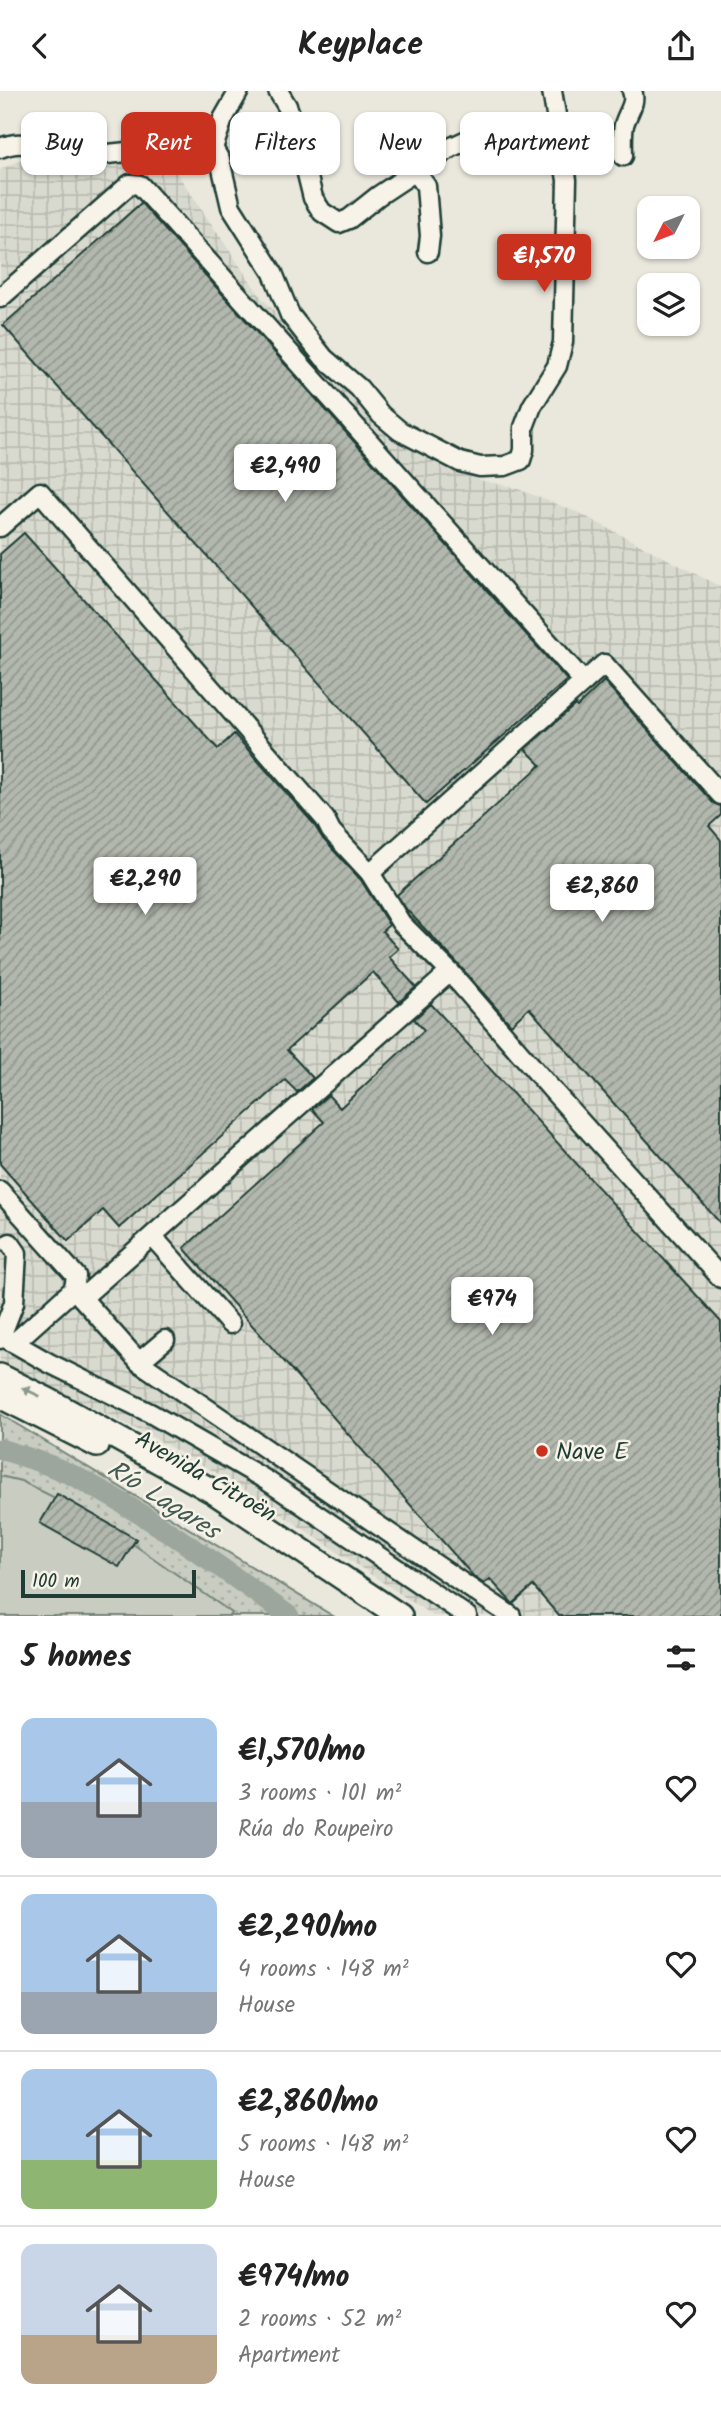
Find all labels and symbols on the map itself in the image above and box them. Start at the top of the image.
north arrow [637,196,700,259]
pin: €1,570 [487,235,601,294]
pin: €2,490 [228,445,342,504]
pin: €2,290 [88,857,202,917]
pin: €2,860 [545,865,659,924]
pin: €974 [451,1277,533,1337]
one-way arrow [21,1386,41,1397]
street label: Avenida Citroën [127,1421,284,1534]
place label: Nave E [556,1433,629,1472]
marker: Nave E [534,1443,550,1459]
water label: Río Lagares [98,1450,230,1553]
scale bar [21,1567,196,1599]

